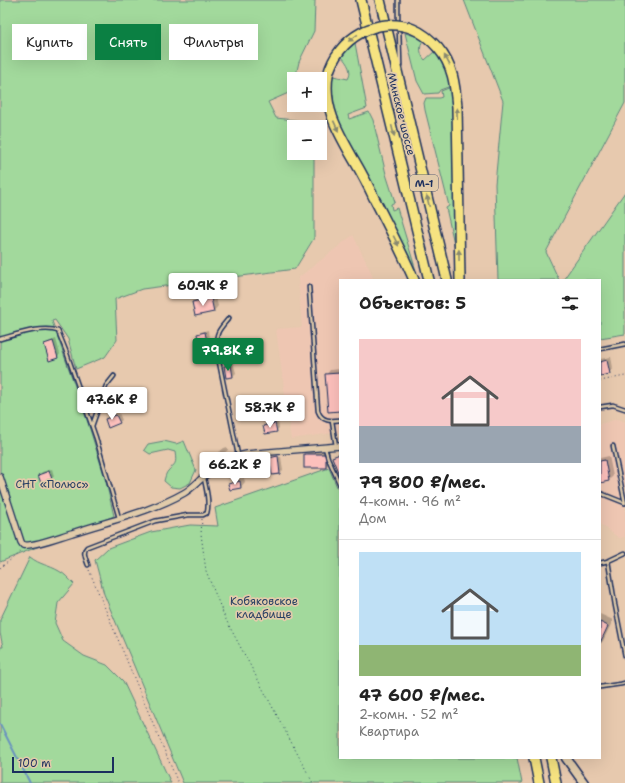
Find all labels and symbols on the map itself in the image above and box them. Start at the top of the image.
one-way arrow [348,34,358,42]
one-way arrow [444,55,450,66]
street label: Минское шоссе [383,71,419,157]
one-way arrow [454,107,461,119]
one-way arrow [333,120,339,132]
one-way arrow [390,125,396,137]
road number: М-1 [410,175,438,191]
one-way arrow [425,195,431,207]
one-way arrow [393,236,399,247]
one-way arrow [456,248,462,261]
pin: 60.9K ₽ [166,273,240,307]
pin: 79.8K ₽ [191,338,265,372]
pin: 47.6K ₽ [75,387,149,421]
pin: 58.7K ₽ [233,395,307,429]
pin: 66.2K ₽ [198,452,272,486]
park label: СНТ «Полюс» [15,477,89,492]
park label: Кобяковское кладбище [230,594,298,622]
scale bar [12,755,114,774]

